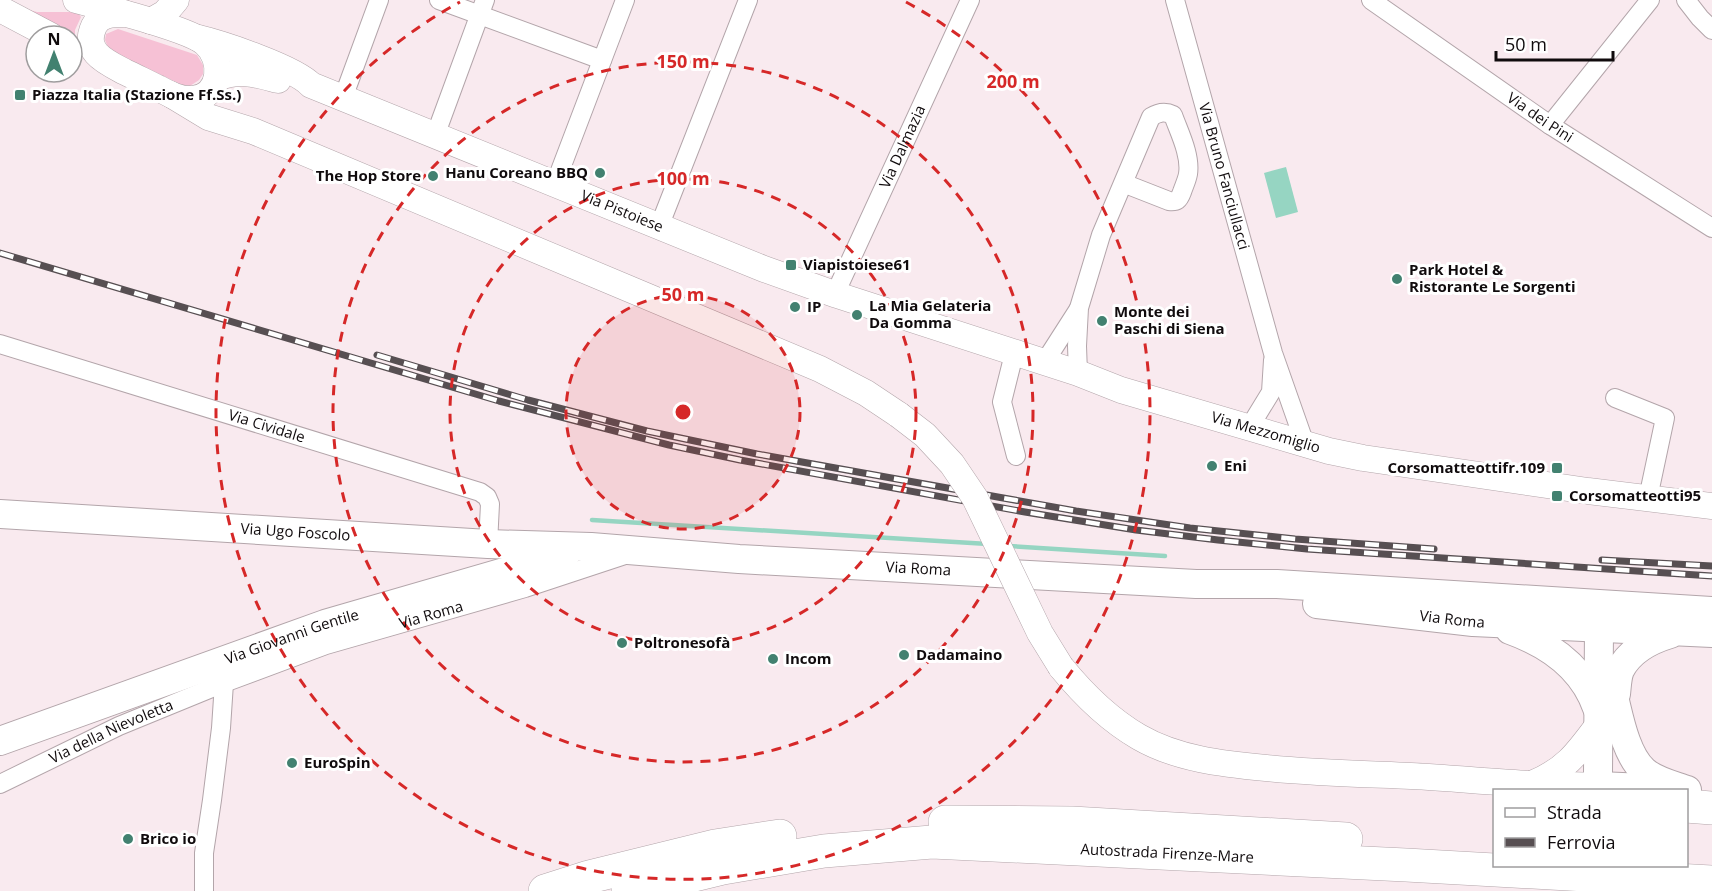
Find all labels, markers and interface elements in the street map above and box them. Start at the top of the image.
north arrow [24,24,84,84]
scale bar [1496,24,1613,62]
text: N [47,28,61,50]
text: 50 m [1505,32,1547,56]
text: 150 m [656,49,710,73]
text: 200 m [986,69,1040,93]
place label: Piazza Italia (Stazione Ff.Ss.) [32,84,241,104]
street label: Via dei Pini [1504,87,1578,146]
marker: Piazza Italia (Stazione Ff.Ss.) [13,88,27,102]
street label: Via Bruno Fanciullacci [1195,100,1255,252]
street label: Via Dalmazia [874,102,929,191]
place label: Hanu Coreano BBQ [445,162,588,182]
place label: The Hop Store [316,165,421,185]
marker: Hanu Coreano BBQ [593,166,607,180]
text: 100 m [656,166,710,190]
marker: The Hop Store [426,169,440,183]
street label: Via Pistoiese [578,185,667,236]
place label: Viapistoiese61 [803,254,911,274]
marker: Viapistoiese61 [784,258,798,272]
place label: Park Hotel & Ristorante Le Sorgenti [1409,259,1576,296]
marker: Park Hotel & Ristorante Le Sorgenti [1390,272,1404,286]
text: 50 m [662,282,704,306]
place label: La Mia Gelateria Da Gomma [869,295,991,332]
place label: IP [807,296,821,316]
marker: IP [788,300,802,314]
place label: Monte dei Paschi di Siena [1114,301,1225,338]
marker: La Mia Gelateria Da Gomma [850,308,864,322]
marker: Monte dei Paschi di Siena [1095,314,1109,328]
centre of rings [673,402,693,422]
street label: Via Cividale [226,404,308,446]
street label: Via Mezzomiglio [1209,406,1323,457]
place label: Eni [1224,455,1247,475]
place label: Corsomatteottifr.109 [1387,457,1545,477]
marker: Eni [1205,459,1219,473]
marker: Corsomatteottifr.109 [1550,461,1564,475]
place label: Corsomatteotti95 [1569,485,1701,505]
marker: Corsomatteotti95 [1550,489,1564,503]
street label: Via Ugo Foscolo [240,518,351,545]
street label: Via Roma [885,556,952,580]
street label: Via Roma [397,595,465,633]
street label: Via Giovanni Gentile [222,604,361,668]
street label: Via Roma [1419,605,1485,632]
place label: Poltronesofà [634,632,730,652]
marker: Poltronesofà [615,636,629,650]
place label: Dadamaino [916,644,1002,664]
place label: Incom [785,648,832,668]
marker: Dadamaino [897,648,911,662]
marker: Incom [766,652,780,666]
street label: Via della Nievoletta [46,694,176,768]
place label: EuroSpin [304,752,371,772]
marker: EuroSpin [285,756,299,770]
legend [1493,789,1688,867]
text: Strada [1547,800,1602,824]
place label: Brico io [140,828,196,848]
text: Ferrovia [1547,830,1615,854]
marker: Brico io [121,832,135,846]
street label: Autostrada Firenze-Mare [1080,838,1254,867]

